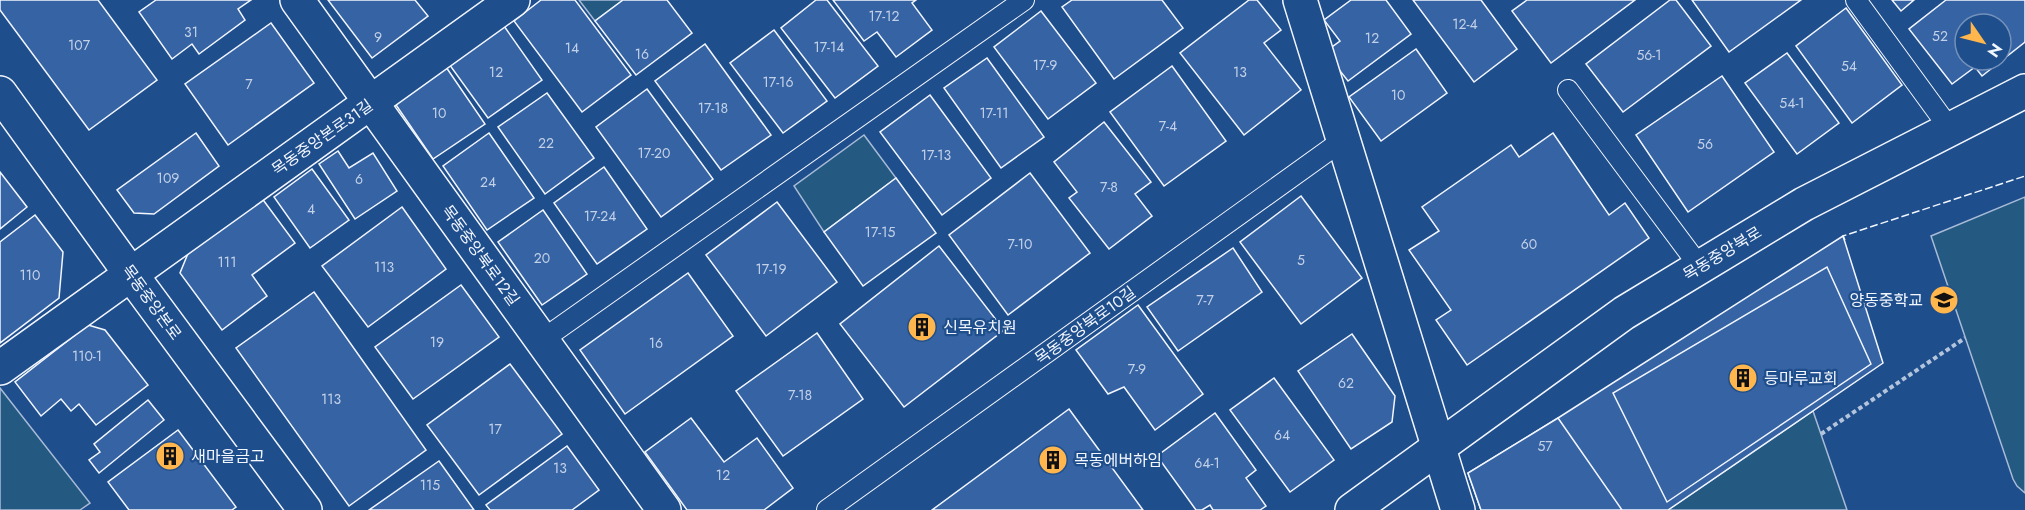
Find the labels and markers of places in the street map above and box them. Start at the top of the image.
school or university icon: 양동중학교 [1928,284,1960,316]
place label: 양동중학교 [1849,289,1923,312]
building icon: 신목유치원 [906,311,938,343]
place label: 신목유치원 [943,316,1017,339]
building icon: 등마루교회 [1727,362,1759,394]
place label: 등마루교회 [1764,367,1838,390]
building icon: 새마을금고 [154,440,186,472]
building icon: 목동에버하임 [1037,444,1069,476]
place label: 새마을금고 [191,445,265,468]
place label: 목동에버하임 [1074,449,1162,472]

